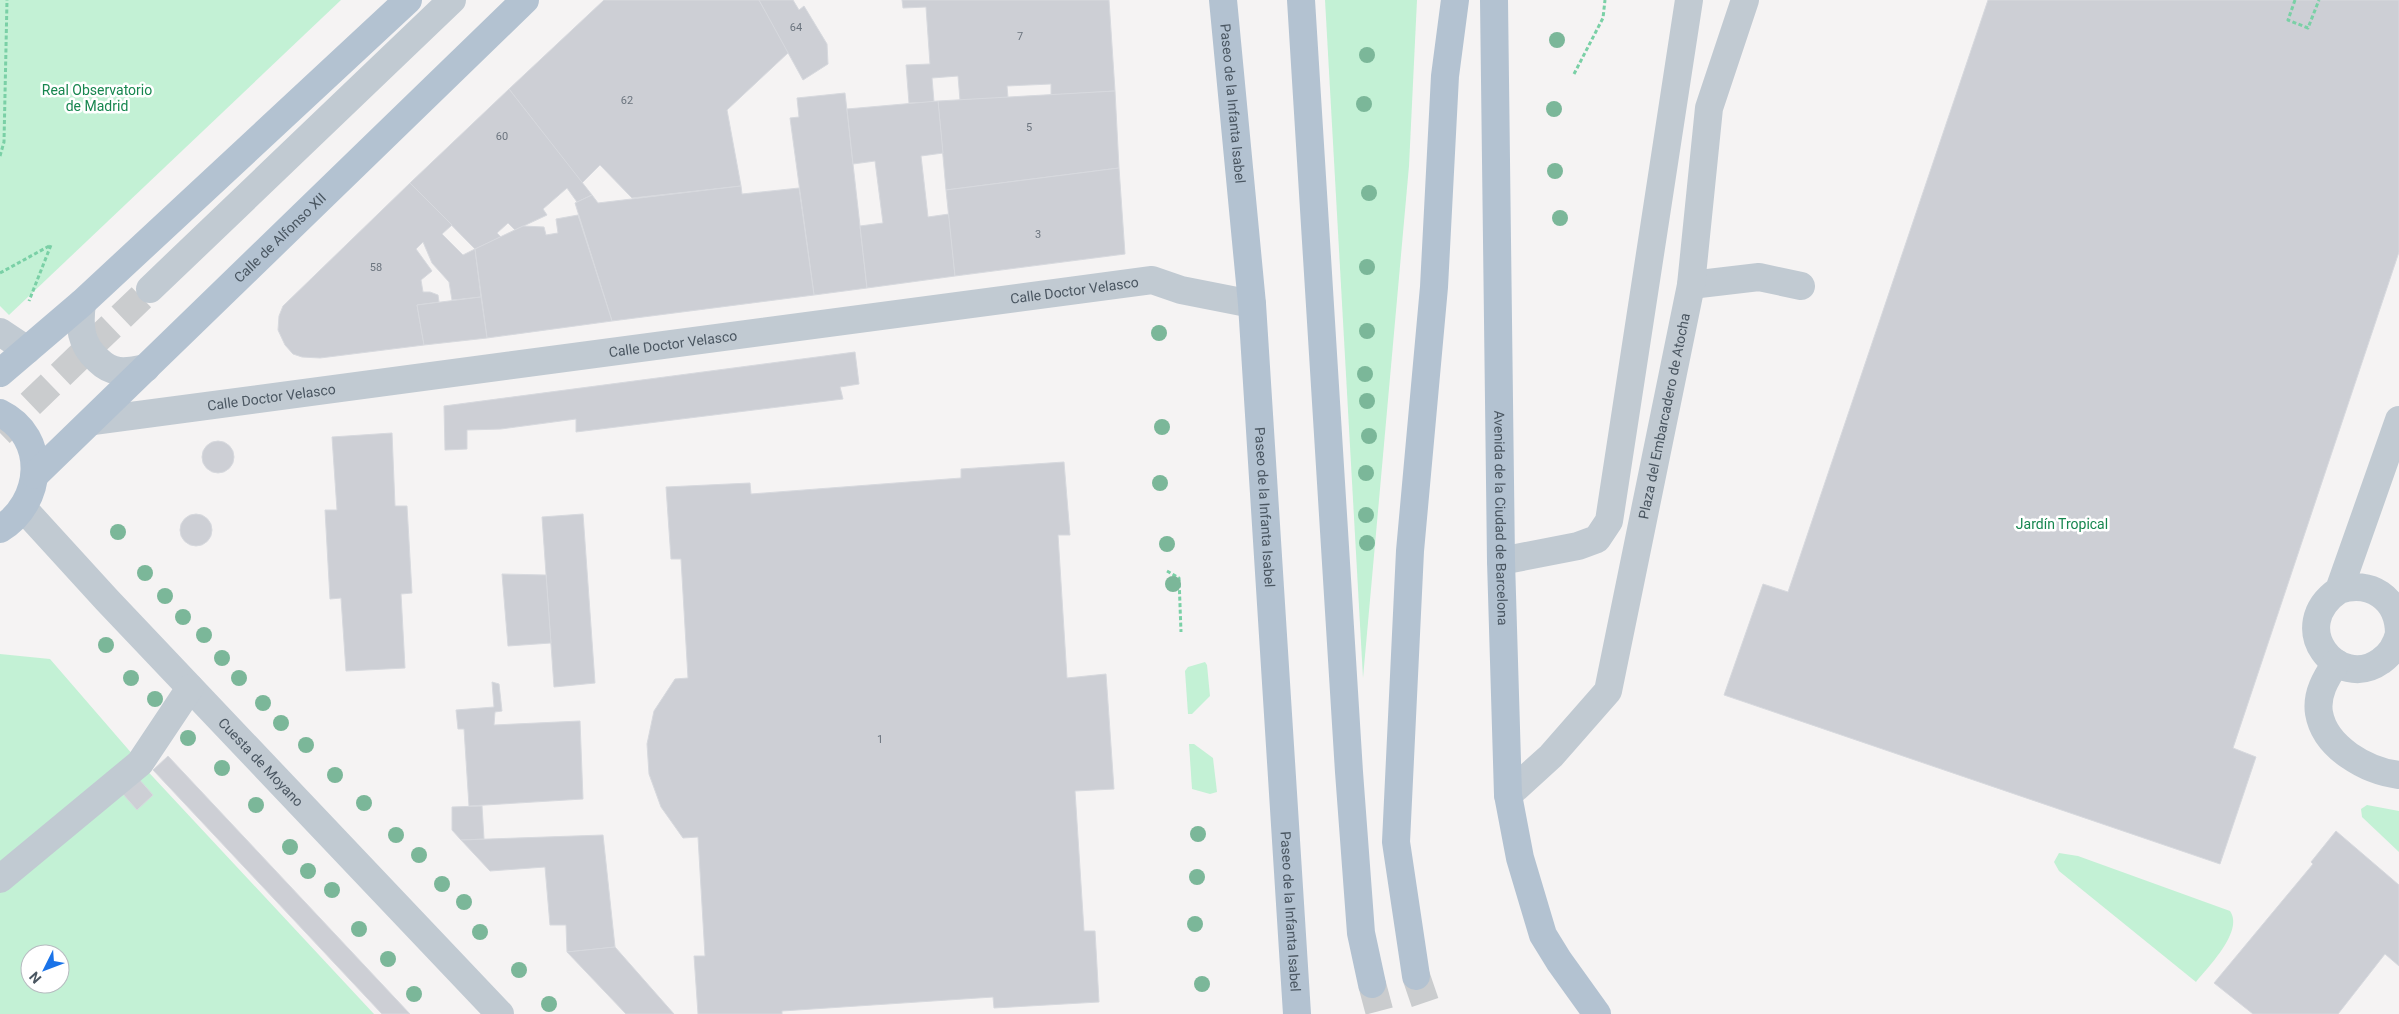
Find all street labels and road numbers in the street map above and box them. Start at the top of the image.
street label: Paseo de la Infanta Isabel [1217,23,1248,184]
street label: Calle de Alfonso XII [231,190,329,286]
street label: Calle Doctor Velasco [1009,274,1139,307]
street label: Plaza del Embarcadero de Atocha [1635,312,1693,521]
street label: Calle Doctor Velasco [608,327,738,360]
street label: Calle Doctor Velasco [206,381,337,414]
street label: Avenida de la Ciudad de Barcelona [1491,410,1511,626]
street label: Paseo de la Infanta Isabel [1252,426,1278,588]
street label: Cuesta de Moyano [215,714,307,810]
street label: Paseo de la Infanta Isabel [1277,831,1304,992]

